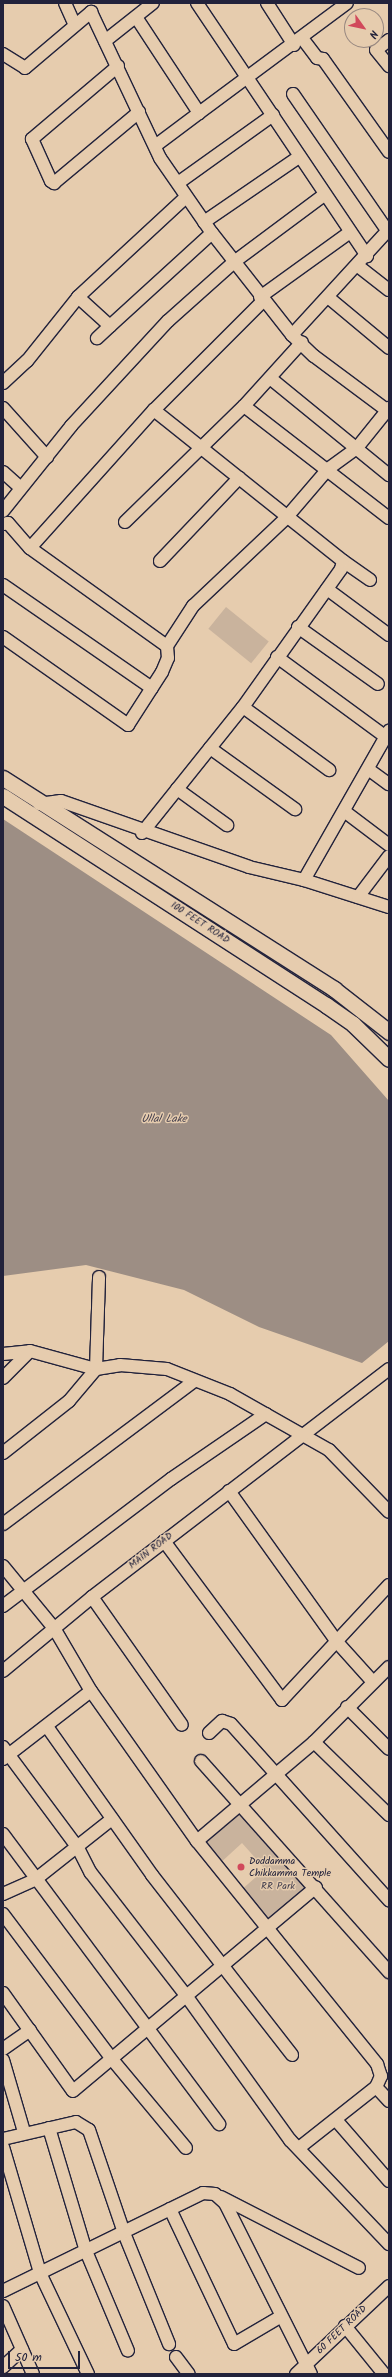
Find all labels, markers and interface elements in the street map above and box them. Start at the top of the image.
north arrow [344,8,384,48]
text: N [364,26,383,42]
street label: 100 FEET ROAD [168,899,232,947]
water label: Ullal Lake [141,1112,187,1126]
street label: MAIN ROAD [127,1530,175,1572]
place label: Doddamma Chikkamma Temple [249,1855,331,1878]
marker: Doddamma Chikkamma Temple [236,1862,246,1872]
park label: RR Park [261,1881,295,1893]
street label: 60 FEET ROAD [314,2303,370,2357]
scale bar [10,2343,82,2369]
text: 50 m [15,2348,42,2367]

